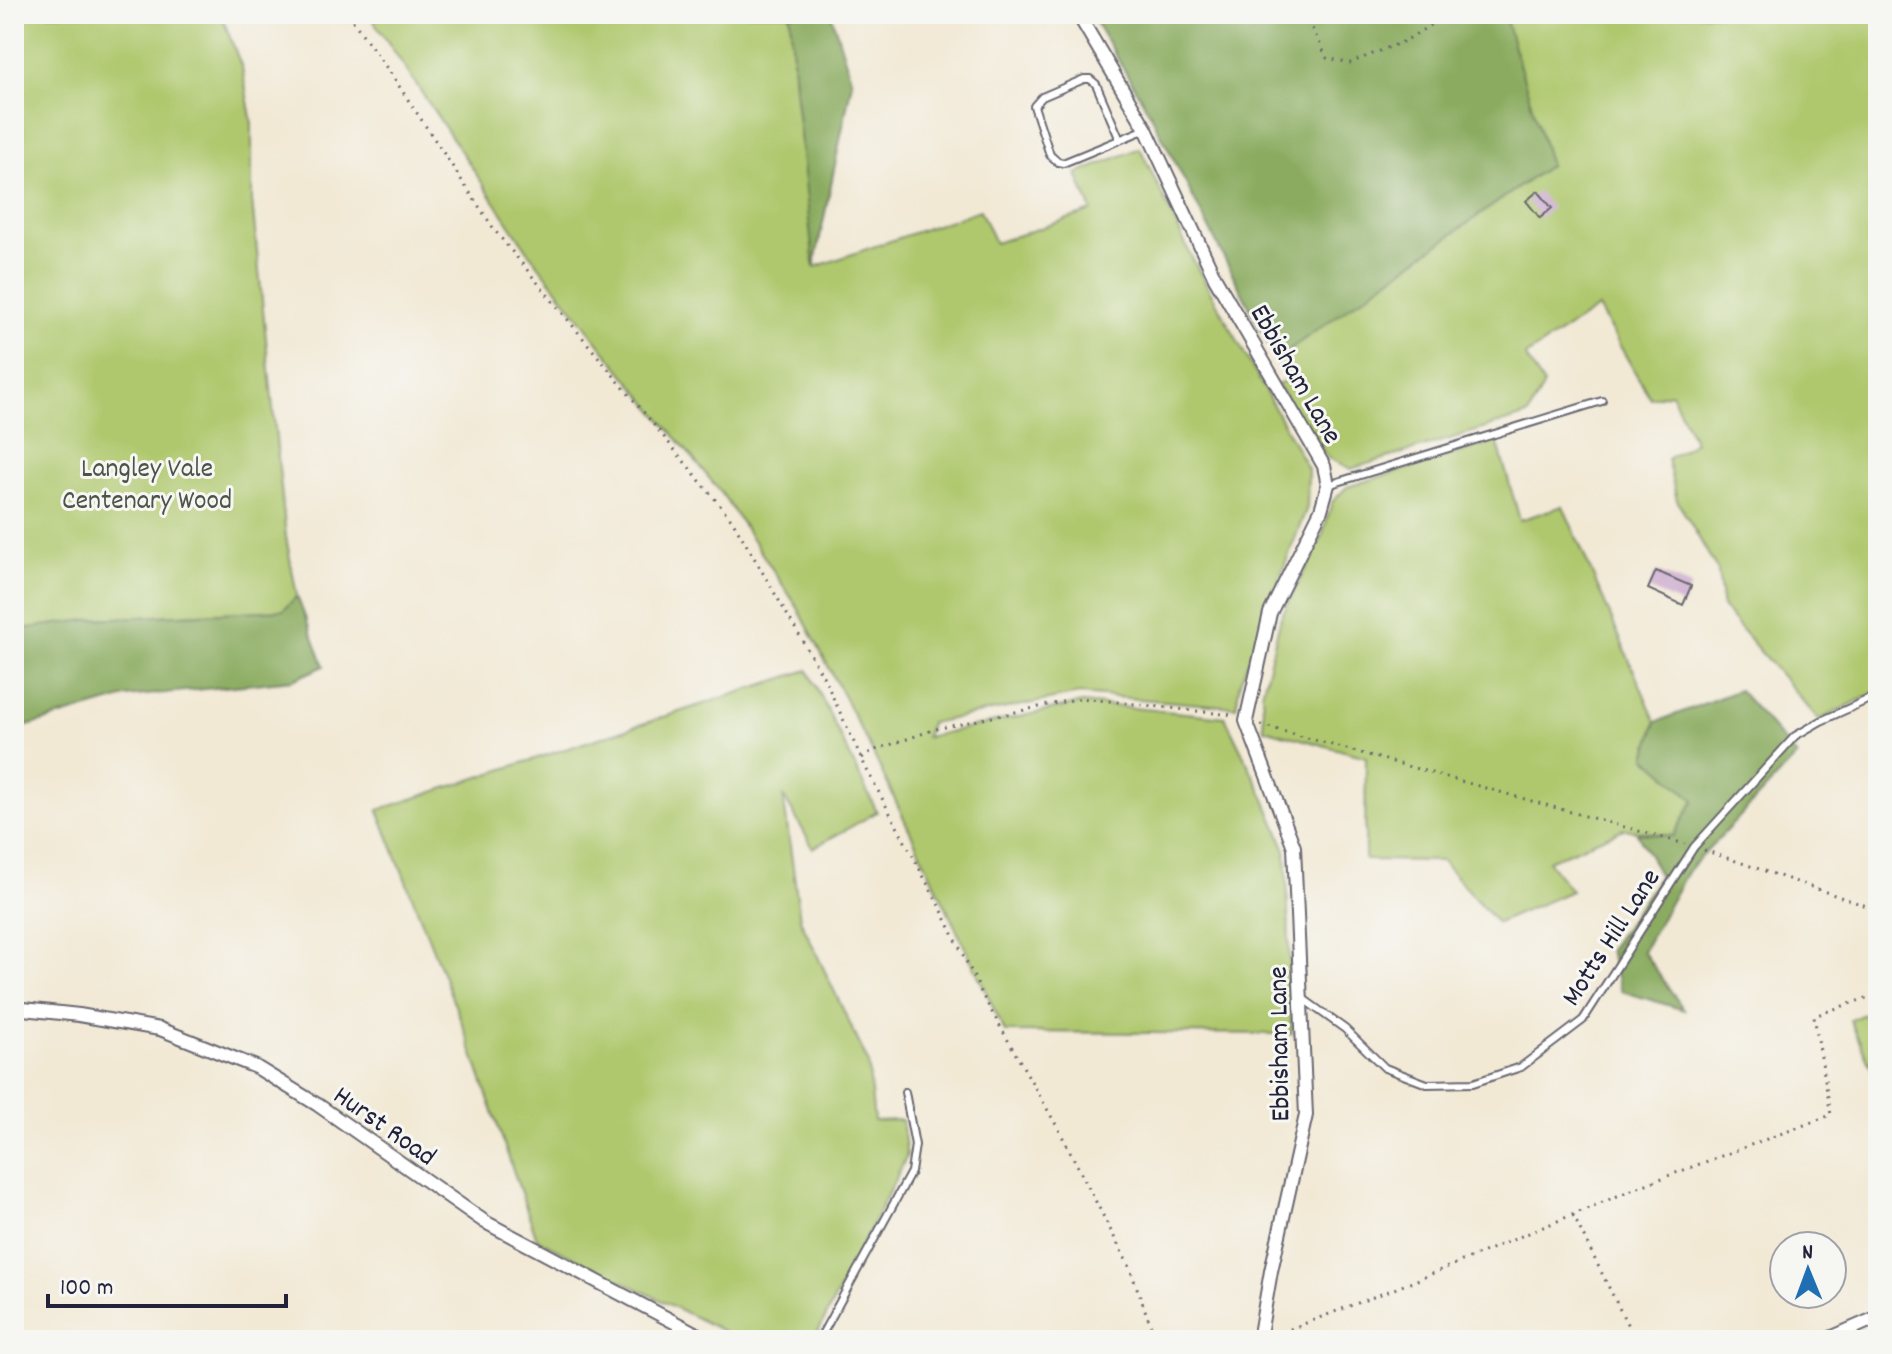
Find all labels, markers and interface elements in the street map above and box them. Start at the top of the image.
street label: Ebbisham Lane [1238,298,1350,453]
park label: Langley Vale Centenary Wood [62,451,232,523]
street label: Motts Hill Lane [1554,862,1673,1015]
street label: Ebbisham Lane [1261,966,1303,1122]
street label: Hurst Road [323,1078,443,1178]
north arrow [1768,1230,1848,1310]
text: N [1802,1238,1814,1269]
scale bar [48,1258,286,1308]
text: 100 m [60,1272,113,1306]

